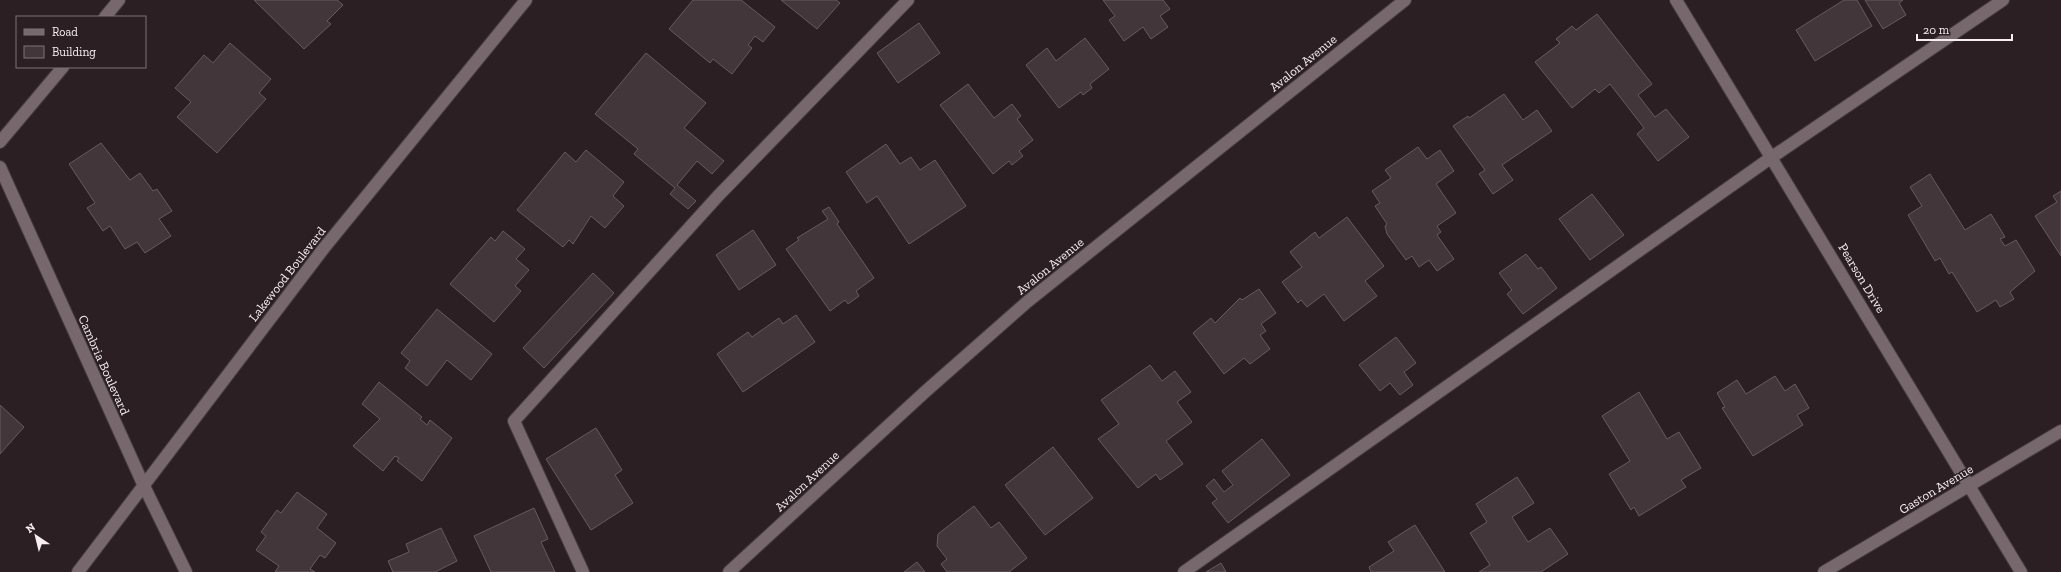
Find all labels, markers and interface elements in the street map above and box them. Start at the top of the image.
legend [16,16,146,68]
scale bar [1917,16,2012,42]
text: 20 m [1923,23,1950,37]
text: Road [52,25,78,39]
street label: Avalon Avenue [1266,31,1340,95]
text: Building [52,45,96,59]
street label: Lakewood Boulevard [245,224,329,324]
street label: Avalon Avenue [1013,234,1087,298]
street label: Pearson Drive [1835,241,1889,315]
street label: Cambria Boulevard [75,313,133,417]
street label: Avalon Avenue [772,448,842,514]
street label: Gaston Avenue [1896,461,1976,517]
north arrow [16,516,56,556]
text: N [23,520,38,536]

